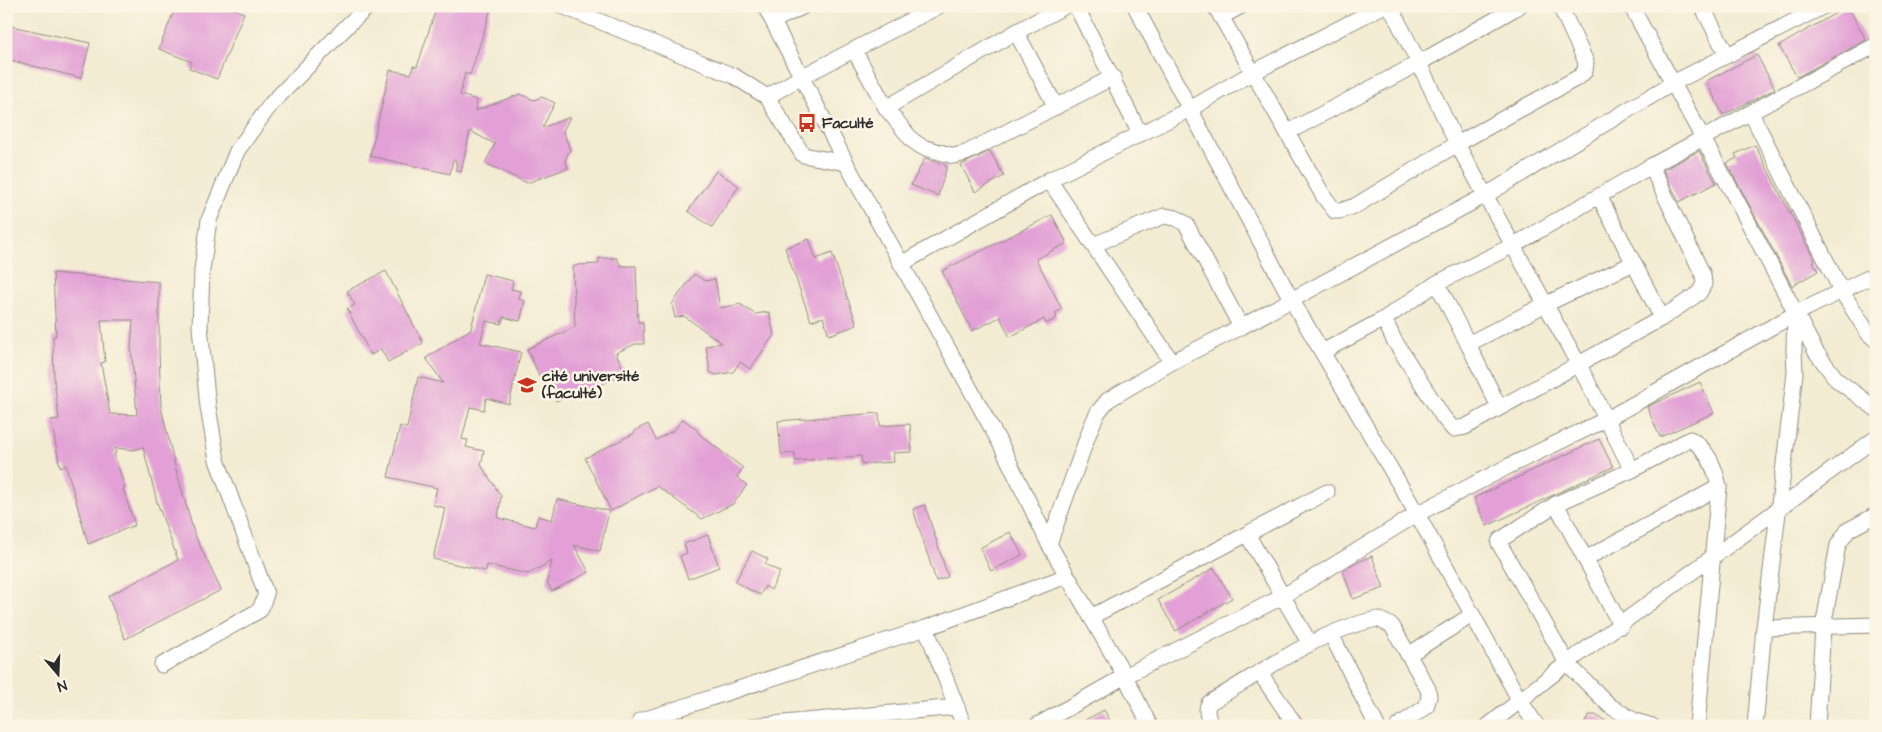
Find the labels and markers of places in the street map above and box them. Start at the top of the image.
bus stop icon: Faculté [796,112,818,134]
place label: Faculté [822,113,874,134]
place label: cité université (faculté) [541,366,640,404]
school or university icon: cité université (faculté) [516,374,538,396]

